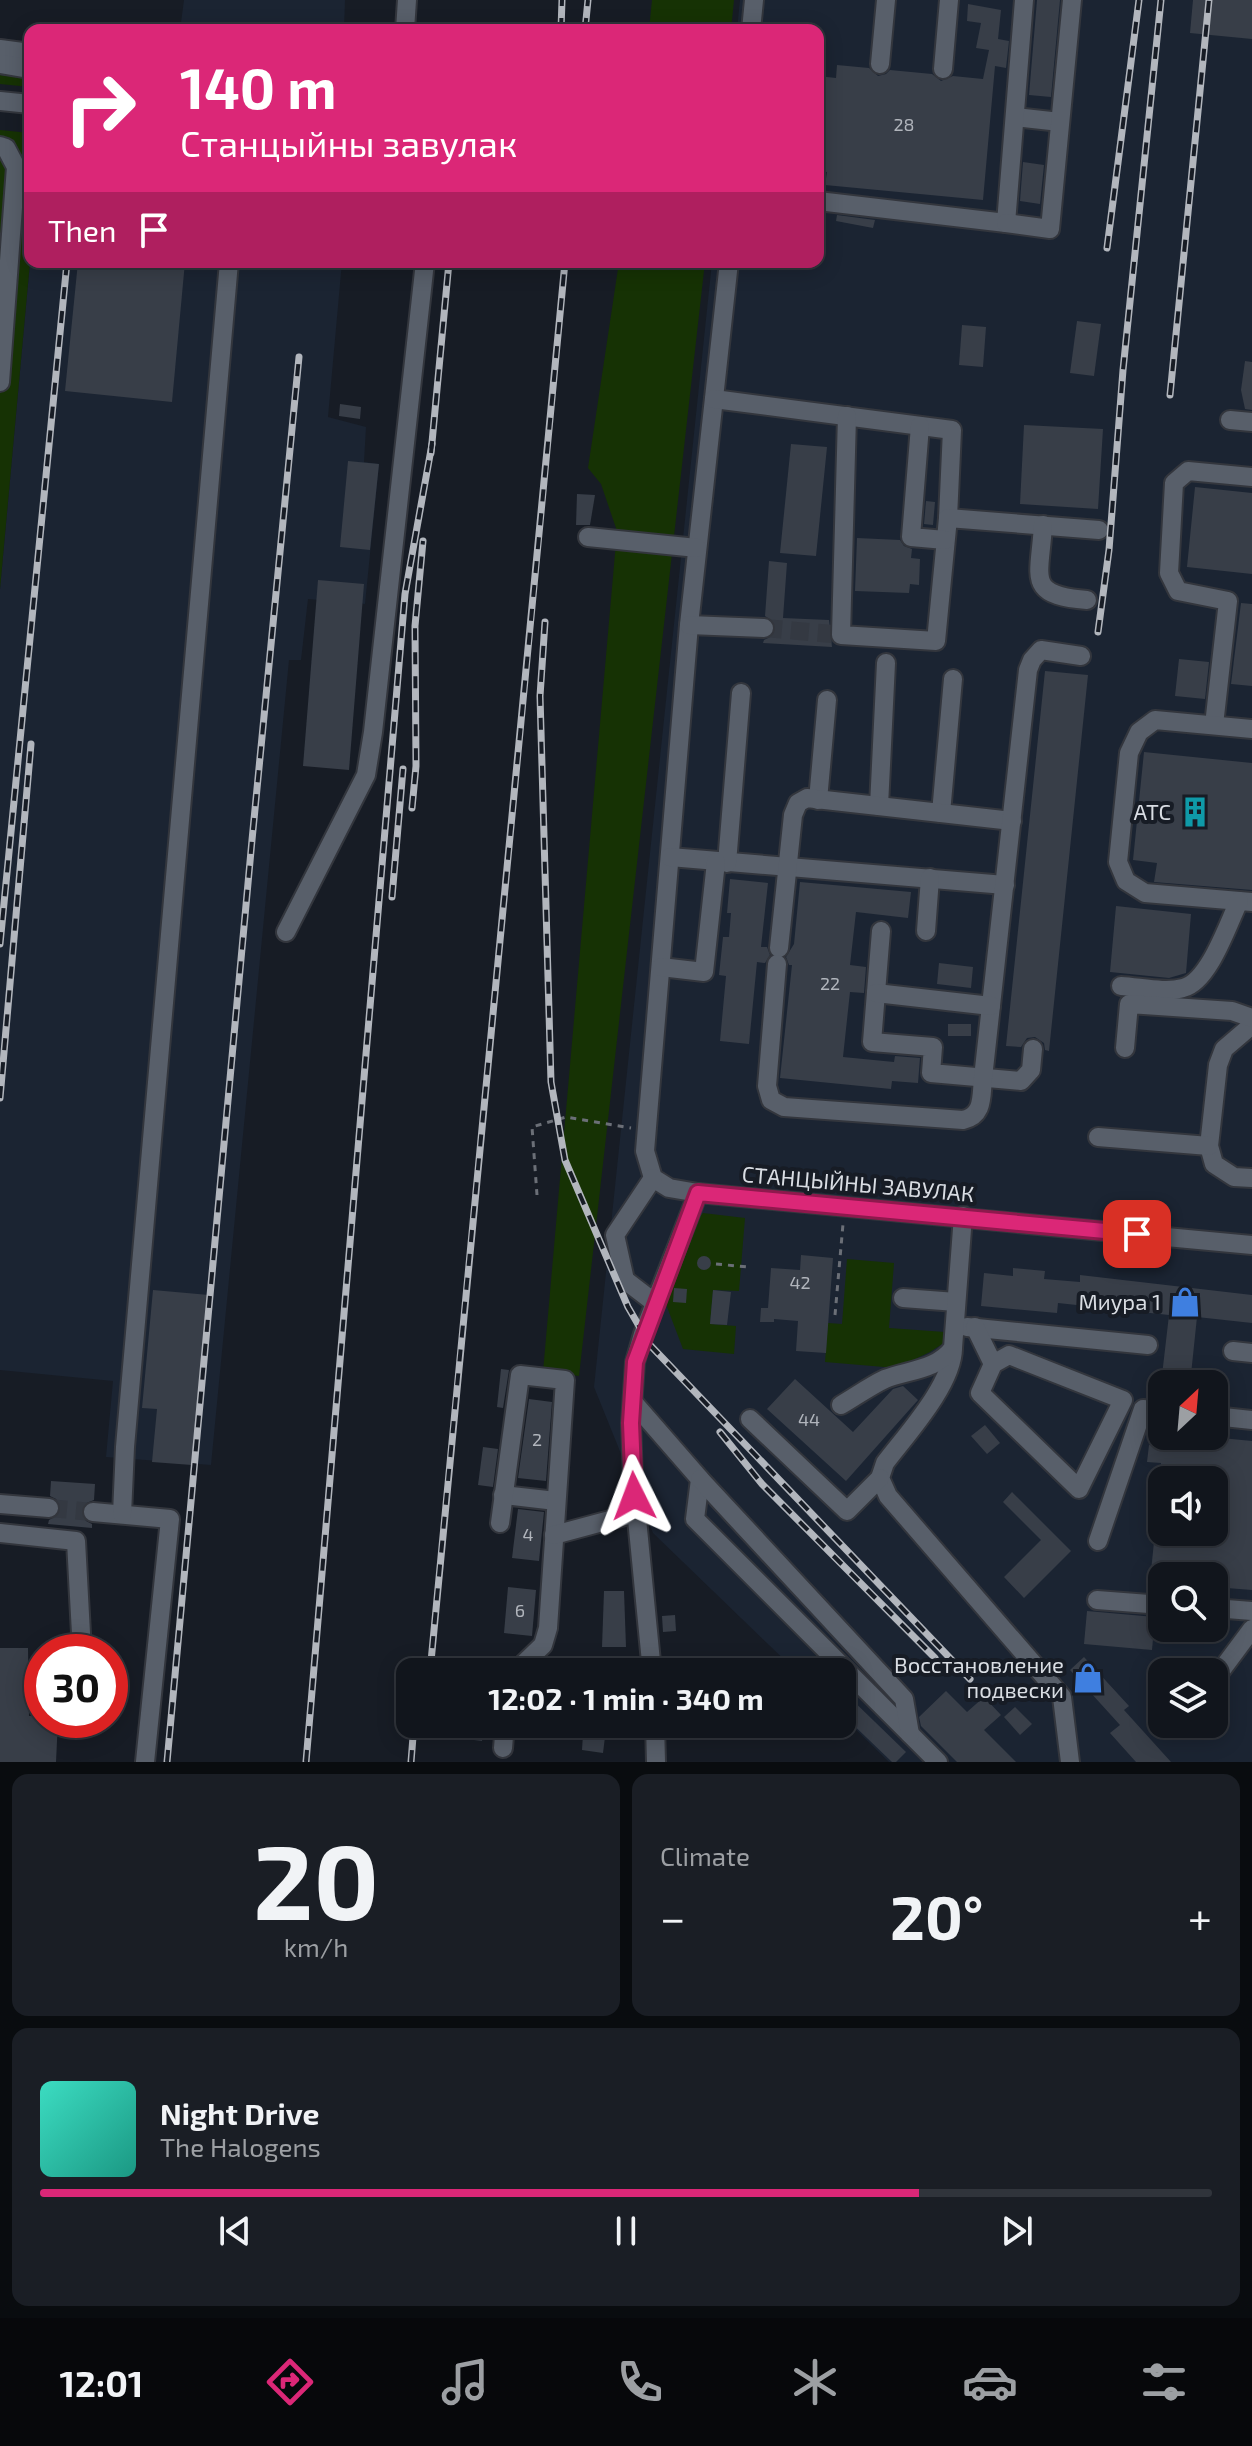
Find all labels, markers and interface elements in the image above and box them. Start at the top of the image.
text: 140 m [180,53,337,120]
icon: right [48,56,152,160]
house number: 28 [893,113,915,135]
text: Станцыйны завулак [180,121,517,164]
icon: arrive [132,208,176,252]
text: Then [48,212,116,248]
building icon: АТС [1178,795,1212,829]
place label: АТС [1134,798,1171,824]
house number: 22 [820,972,840,994]
street label: СТАНЦЫЙНЫ ЗАВУЛАК [741,1160,975,1206]
pin [1103,1200,1171,1268]
icon: arrive [1115,1212,1159,1256]
house number: 42 [789,1271,811,1293]
shop icon: Миура 1 [1168,1285,1202,1319]
place label: Миура 1 [1078,1288,1161,1315]
north arrow [1148,1370,1228,1450]
map controls [1148,1370,1228,1738]
house number: 44 [798,1408,820,1430]
house number: 2 [532,1428,542,1450]
position arrow [592,1454,676,1538]
button: sound [1148,1466,1228,1546]
house number: 4 [522,1523,534,1545]
button: search [1148,1562,1228,1642]
house number: 6 [515,1599,525,1621]
speed limit sign: 30 [24,1634,128,1738]
place label: Восстановление подвески [894,1651,1064,1702]
button: layers [1148,1658,1228,1738]
shop icon: Восстановление подвески [1071,1661,1105,1695]
text: 12:02 · 1 min · 340 m [488,1680,764,1716]
text: 20 [253,1816,379,1941]
text: Climate [660,1840,750,1871]
text: 20° [890,1880,983,1952]
text: − [660,1890,686,1943]
text: + [1188,1890,1212,1943]
text: km/h [284,1931,348,1962]
text: Night Drive [160,2095,319,2131]
text: The Halogens [160,2131,321,2162]
icon: previous [213,2209,257,2253]
icon: pause [604,2209,648,2253]
icon: next [995,2209,1039,2253]
icon: directions [262,2354,318,2410]
icon: music [437,2354,493,2410]
icon: phone [612,2354,668,2410]
icon: climate [787,2354,843,2410]
icon: car [962,2354,1018,2410]
icon: filters [1136,2354,1192,2410]
text: 12:01 [59,2361,143,2404]

